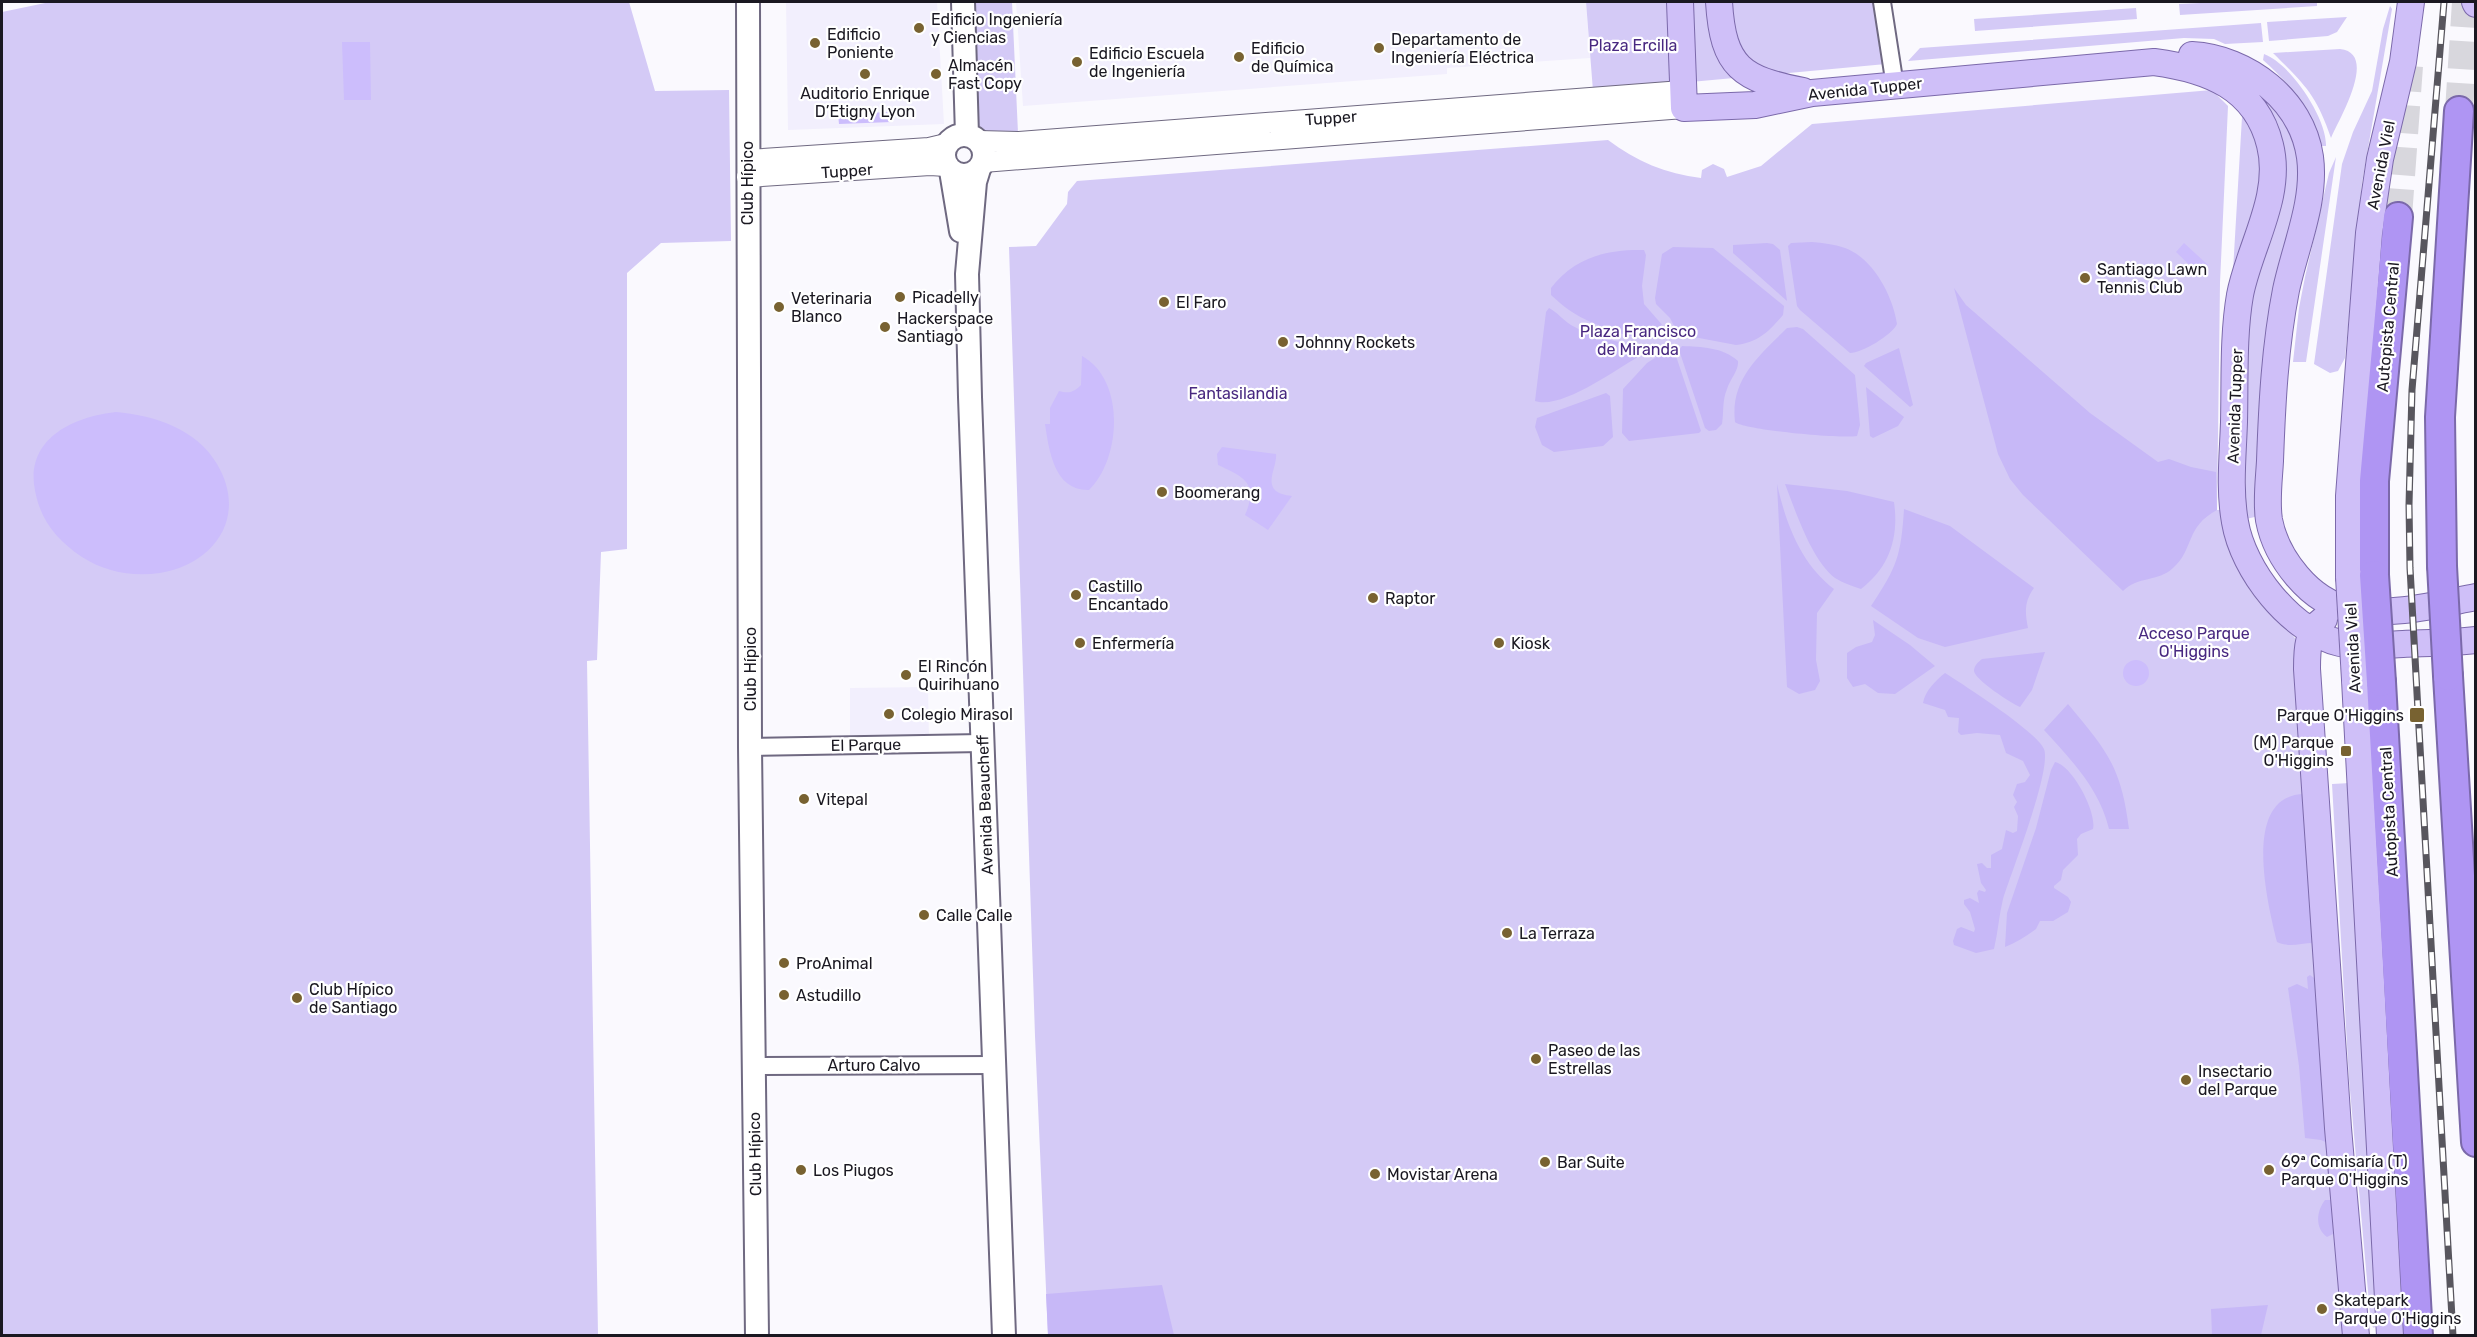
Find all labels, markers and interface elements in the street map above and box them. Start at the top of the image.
place label: Edificio Ingeniería y Ciencias [931,10,1062,47]
marker: Edificio Ingeniería y Ciencias [912,21,926,35]
place label: Edificio Poniente [827,25,894,62]
place label: Departamento de Ingeniería Eléctrica [1391,30,1534,67]
marker: Edificio Poniente [808,36,822,50]
park label: Plaza Ercilla [1589,36,1677,55]
place label: Edificio de Química [1251,39,1334,76]
marker: Departamento de Ingeniería Eléctrica [1372,41,1386,55]
place label: Edificio Escuela de Ingeniería [1089,44,1205,81]
marker: Edificio de Química [1232,50,1246,64]
marker: Edificio Escuela de Ingeniería [1070,55,1084,69]
place label: Almacén Fast Copy [948,56,1022,93]
marker: Auditorio Enrique D’Etigny Lyon [858,67,872,81]
marker: Almacén Fast Copy [929,67,943,81]
street label: Avenida Tupper [1807,74,1923,104]
place label: Auditorio Enrique D’Etigny Lyon [800,84,930,121]
street label: Tupper [1305,107,1357,129]
street label: Avenida Viel [2363,119,2399,211]
street label: Club Hípico [738,141,757,225]
street label: Tupper [821,160,873,182]
place label: Santiago Lawn Tennis Club [2097,260,2207,297]
street label: Autopista Central [2373,261,2403,393]
marker: Santiago Lawn Tennis Club [2078,271,2092,285]
place label: Picadelly [912,288,979,307]
place label: Veterinaria Blanco [791,289,872,326]
marker: Picadelly [893,290,907,304]
place label: El Faro [1176,293,1226,312]
marker: El Faro [1157,295,1171,309]
marker: Veterinaria Blanco [772,300,786,314]
place label: Hackerspace Santiago [897,309,993,346]
marker: Hackerspace Santiago [878,320,892,334]
park label: Plaza Francisco de Miranda [1580,322,1696,359]
place label: Johnny Rockets [1295,333,1415,352]
marker: Johnny Rockets [1276,335,1290,349]
street label: Avenida Tupper [2224,348,2246,464]
park label: Fantasilandia [1188,384,1288,403]
place label: Boomerang [1174,483,1260,502]
marker: Boomerang [1155,485,1169,499]
place label: Castillo Encantado [1088,577,1168,614]
marker: Castillo Encantado [1069,588,1083,602]
place label: Raptor [1385,589,1435,608]
marker: Raptor [1366,591,1380,605]
street label: Avenida Viel [2341,602,2365,694]
park label: Acceso Parque O'Higgins [2138,624,2250,661]
street label: Club Hípico [741,627,760,711]
place label: Enfermería [1092,634,1174,653]
place label: Kiosk [1511,634,1551,653]
marker: Enfermería [1073,636,1087,650]
marker: Kiosk [1492,636,1506,650]
place label: El Rincón Quirihuano [918,657,999,694]
marker: El Rincón Quirihuano [899,668,913,682]
place label: Colegio Mirasol [901,705,1013,724]
place label: Parque O'Higgins [2277,706,2404,725]
marker: Parque O'Higgins [2408,706,2426,724]
marker: Colegio Mirasol [882,707,896,721]
place label: (M) Parque O'Higgins [2254,733,2334,770]
street label: El Parque [831,735,901,755]
street label: Avenida Beaucheff [973,735,997,875]
marker: (M) Parque O'Higgins [2339,744,2353,758]
street label: Autopista Central [2376,746,2402,878]
place label: Vitepal [816,790,868,809]
marker: Vitepal [797,792,811,806]
place label: Calle Calle [936,906,1012,925]
marker: Calle Calle [917,908,931,922]
place label: La Terraza [1519,924,1595,943]
marker: La Terraza [1500,926,1514,940]
place label: ProAnimal [796,954,873,973]
marker: ProAnimal [777,956,791,970]
place label: Club Hípico de Santiago [309,980,397,1017]
place label: Astudillo [796,986,861,1005]
marker: Astudillo [777,988,791,1002]
marker: Club Hípico de Santiago [290,991,304,1005]
place label: Paseo de las Estrellas [1548,1041,1640,1078]
marker: Paseo de las Estrellas [1529,1052,1543,1066]
street label: Arturo Calvo [828,1056,920,1075]
place label: Insectario del Parque [2198,1062,2277,1099]
marker: Insectario del Parque [2179,1073,2193,1087]
street label: Club Hípico [745,1112,765,1196]
place label: 69ª Comisaría (T) Parque O'Higgins [2281,1152,2408,1189]
place label: Bar Suite [1557,1153,1625,1172]
marker: Bar Suite [1538,1155,1552,1169]
place label: Los Piugos [813,1161,894,1180]
marker: Los Piugos [794,1163,808,1177]
marker: 69ª Comisaría (T) Parque O'Higgins [2262,1163,2276,1177]
place label: Movistar Arena [1387,1165,1498,1184]
marker: Movistar Arena [1368,1167,1382,1181]
place label: Skatepark Parque O'Higgins [2334,1291,2461,1328]
marker: Skatepark Parque O'Higgins [2315,1302,2329,1316]

